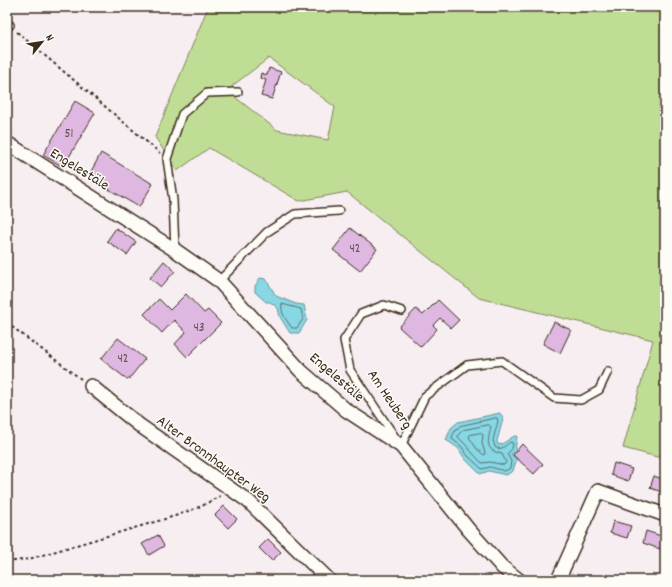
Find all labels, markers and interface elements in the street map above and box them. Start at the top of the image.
north arrow [22,22,62,62]
text: N [41,32,57,45]
house number: 51 [65,125,73,144]
street label: Engelestäle [45,143,113,197]
house number: 42 [349,240,361,259]
house number: 43 [193,319,205,338]
street label: Engelestäle [304,348,369,408]
house number: 42 [117,350,129,369]
street label: Am Heuberg [361,366,417,434]
street label: Alter Bronnhaupter Weg [151,411,275,509]

